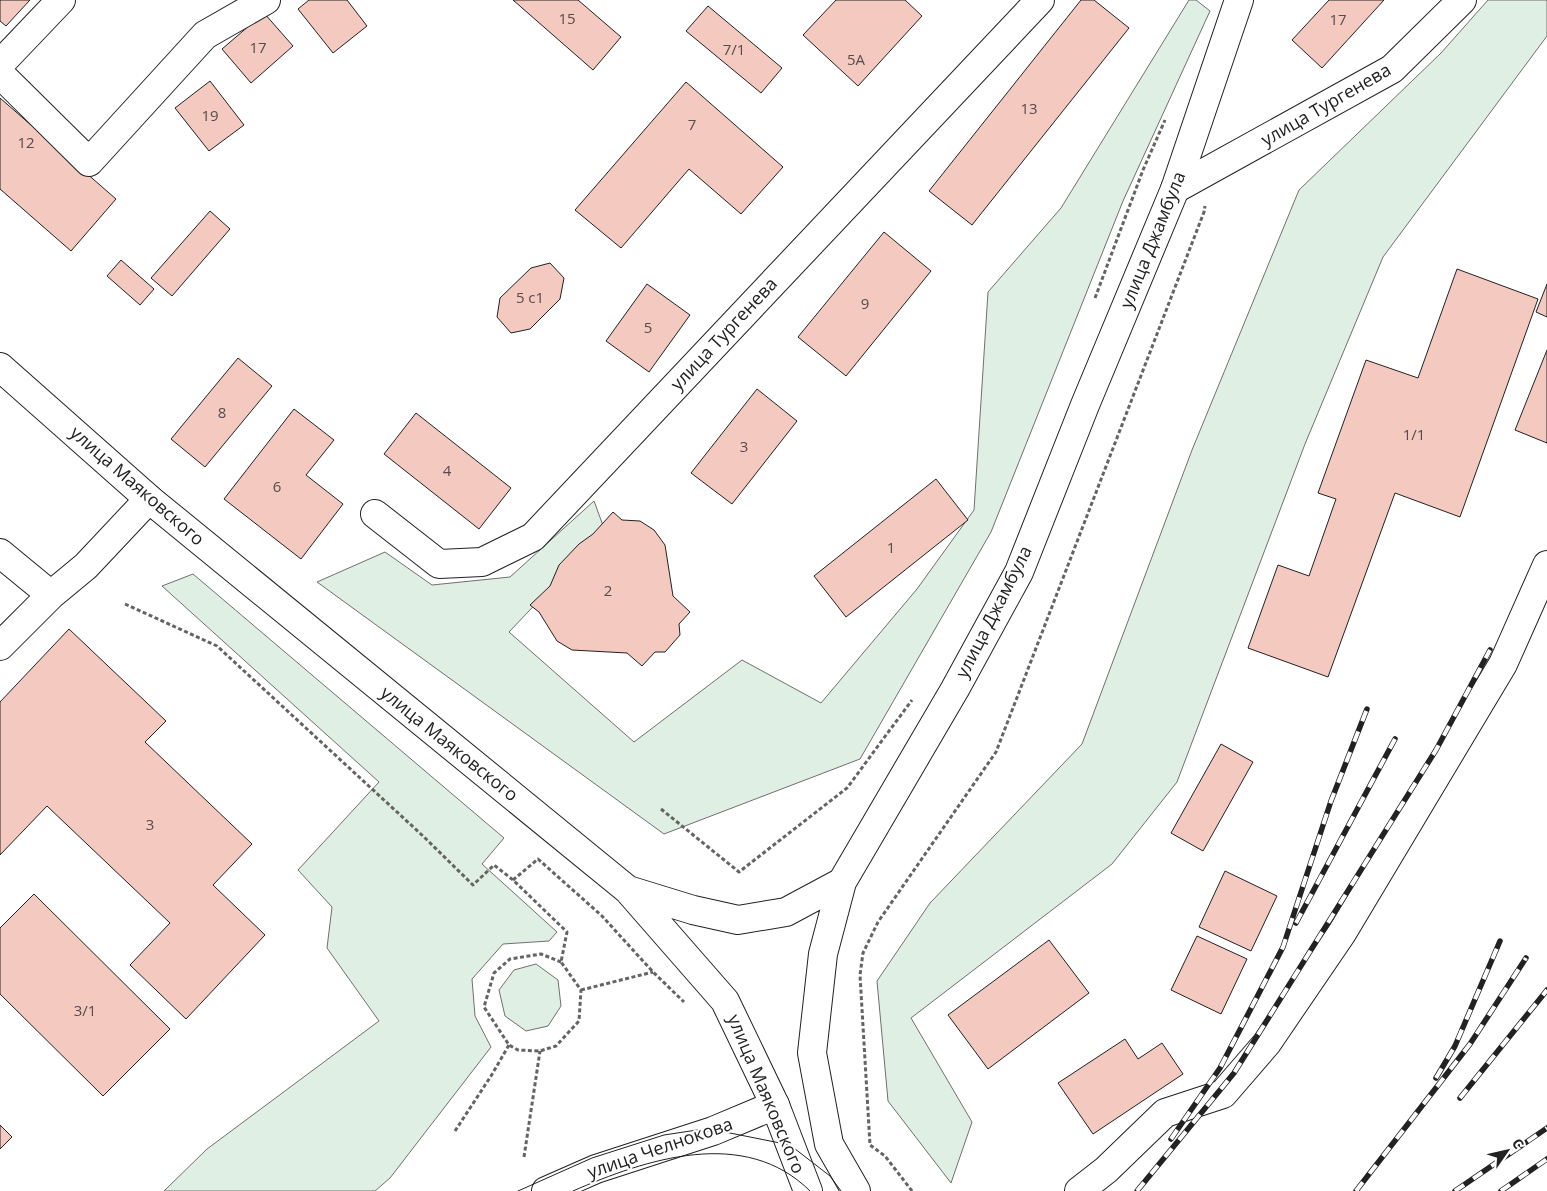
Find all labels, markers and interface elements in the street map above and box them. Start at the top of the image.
house number: 15 [558,8,576,28]
house number: 17 [1329,9,1347,29]
house number: 17 [249,37,267,57]
house number: 7/1 [723,39,745,59]
house number: 5А [847,49,866,69]
street label: улица Тургенева [1256,57,1395,151]
house number: 13 [1020,98,1038,118]
house number: 19 [201,105,219,125]
house number: 7 [688,114,696,134]
house number: 12 [17,132,35,152]
street label: улица Джамбула [1114,168,1190,312]
street label: улица Тургенева [665,272,782,395]
house number: 5 с1 [516,287,544,307]
house number: 9 [861,293,869,313]
house number: 5 [644,317,652,337]
house number: 8 [218,402,226,422]
street label: улица Маяковского [65,420,210,550]
house number: 1/1 [1403,424,1425,444]
house number: 3 [740,436,748,456]
house number: 4 [443,460,452,480]
house number: 6 [273,476,281,496]
house number: 1 [887,537,895,557]
street label: улица Джамбула [949,541,1037,682]
house number: 2 [604,580,612,600]
street label: улица Маяковского [376,680,523,806]
house number: 3 [146,814,154,834]
house number: 3/1 [74,1000,96,1020]
street label: улица Маяковского [723,1010,811,1177]
street label: улица Челнокова [584,1111,736,1183]
north arrow [1482,1126,1532,1176]
text: С [1508,1134,1529,1153]

